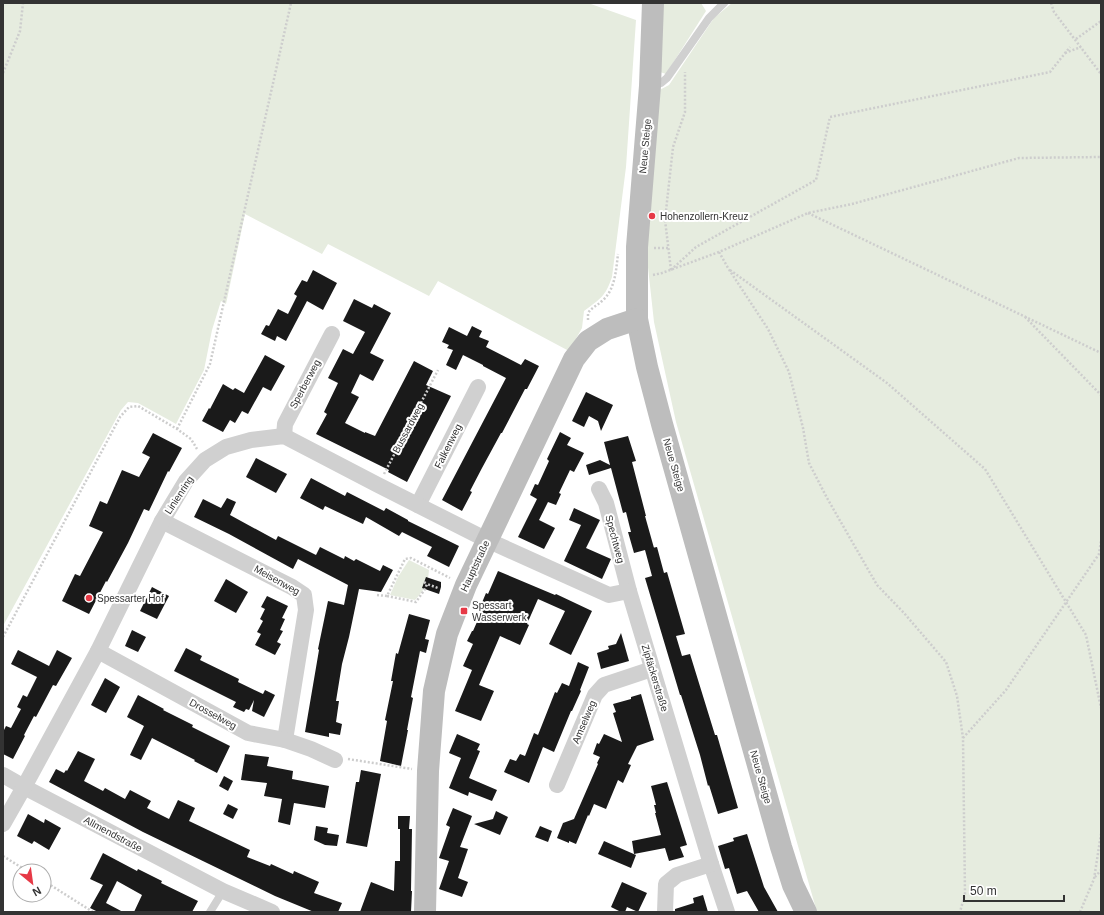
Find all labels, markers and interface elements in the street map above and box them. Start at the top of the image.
street label: Neue Steige [637,118,653,174]
marker: Hohenzollern-Kreuz [647,211,657,221]
place label: Hohenzollern-Kreuz [660,211,748,222]
street label: Sperberweg [287,358,323,410]
street label: Bussardweg [390,401,426,455]
street label: Falkenweg [432,422,464,470]
street label: Neue Steige [661,437,687,493]
street label: Linienring [163,474,195,516]
street label: Spechtweg [603,514,627,564]
street label: Hauptstraße [458,538,492,593]
street label: Meisenweg [252,563,302,597]
marker: Spessarter Hof [84,593,94,603]
place label: Spessarter Hof [97,593,164,604]
place label: Spessart Wasserwerk [472,600,528,623]
marker: Spessart Wasserwerk [459,606,469,616]
street label: Zipfäckerstraße [640,643,671,713]
street label: Drosselweg [187,697,239,731]
street label: Amselweg [570,699,598,745]
street label: Neue Steige [748,749,774,805]
street label: Allmendstraße [82,814,144,854]
north arrow [12,863,52,903]
scale bar [964,877,1064,903]
text: 50 m [970,884,997,898]
text: N [30,885,43,899]

